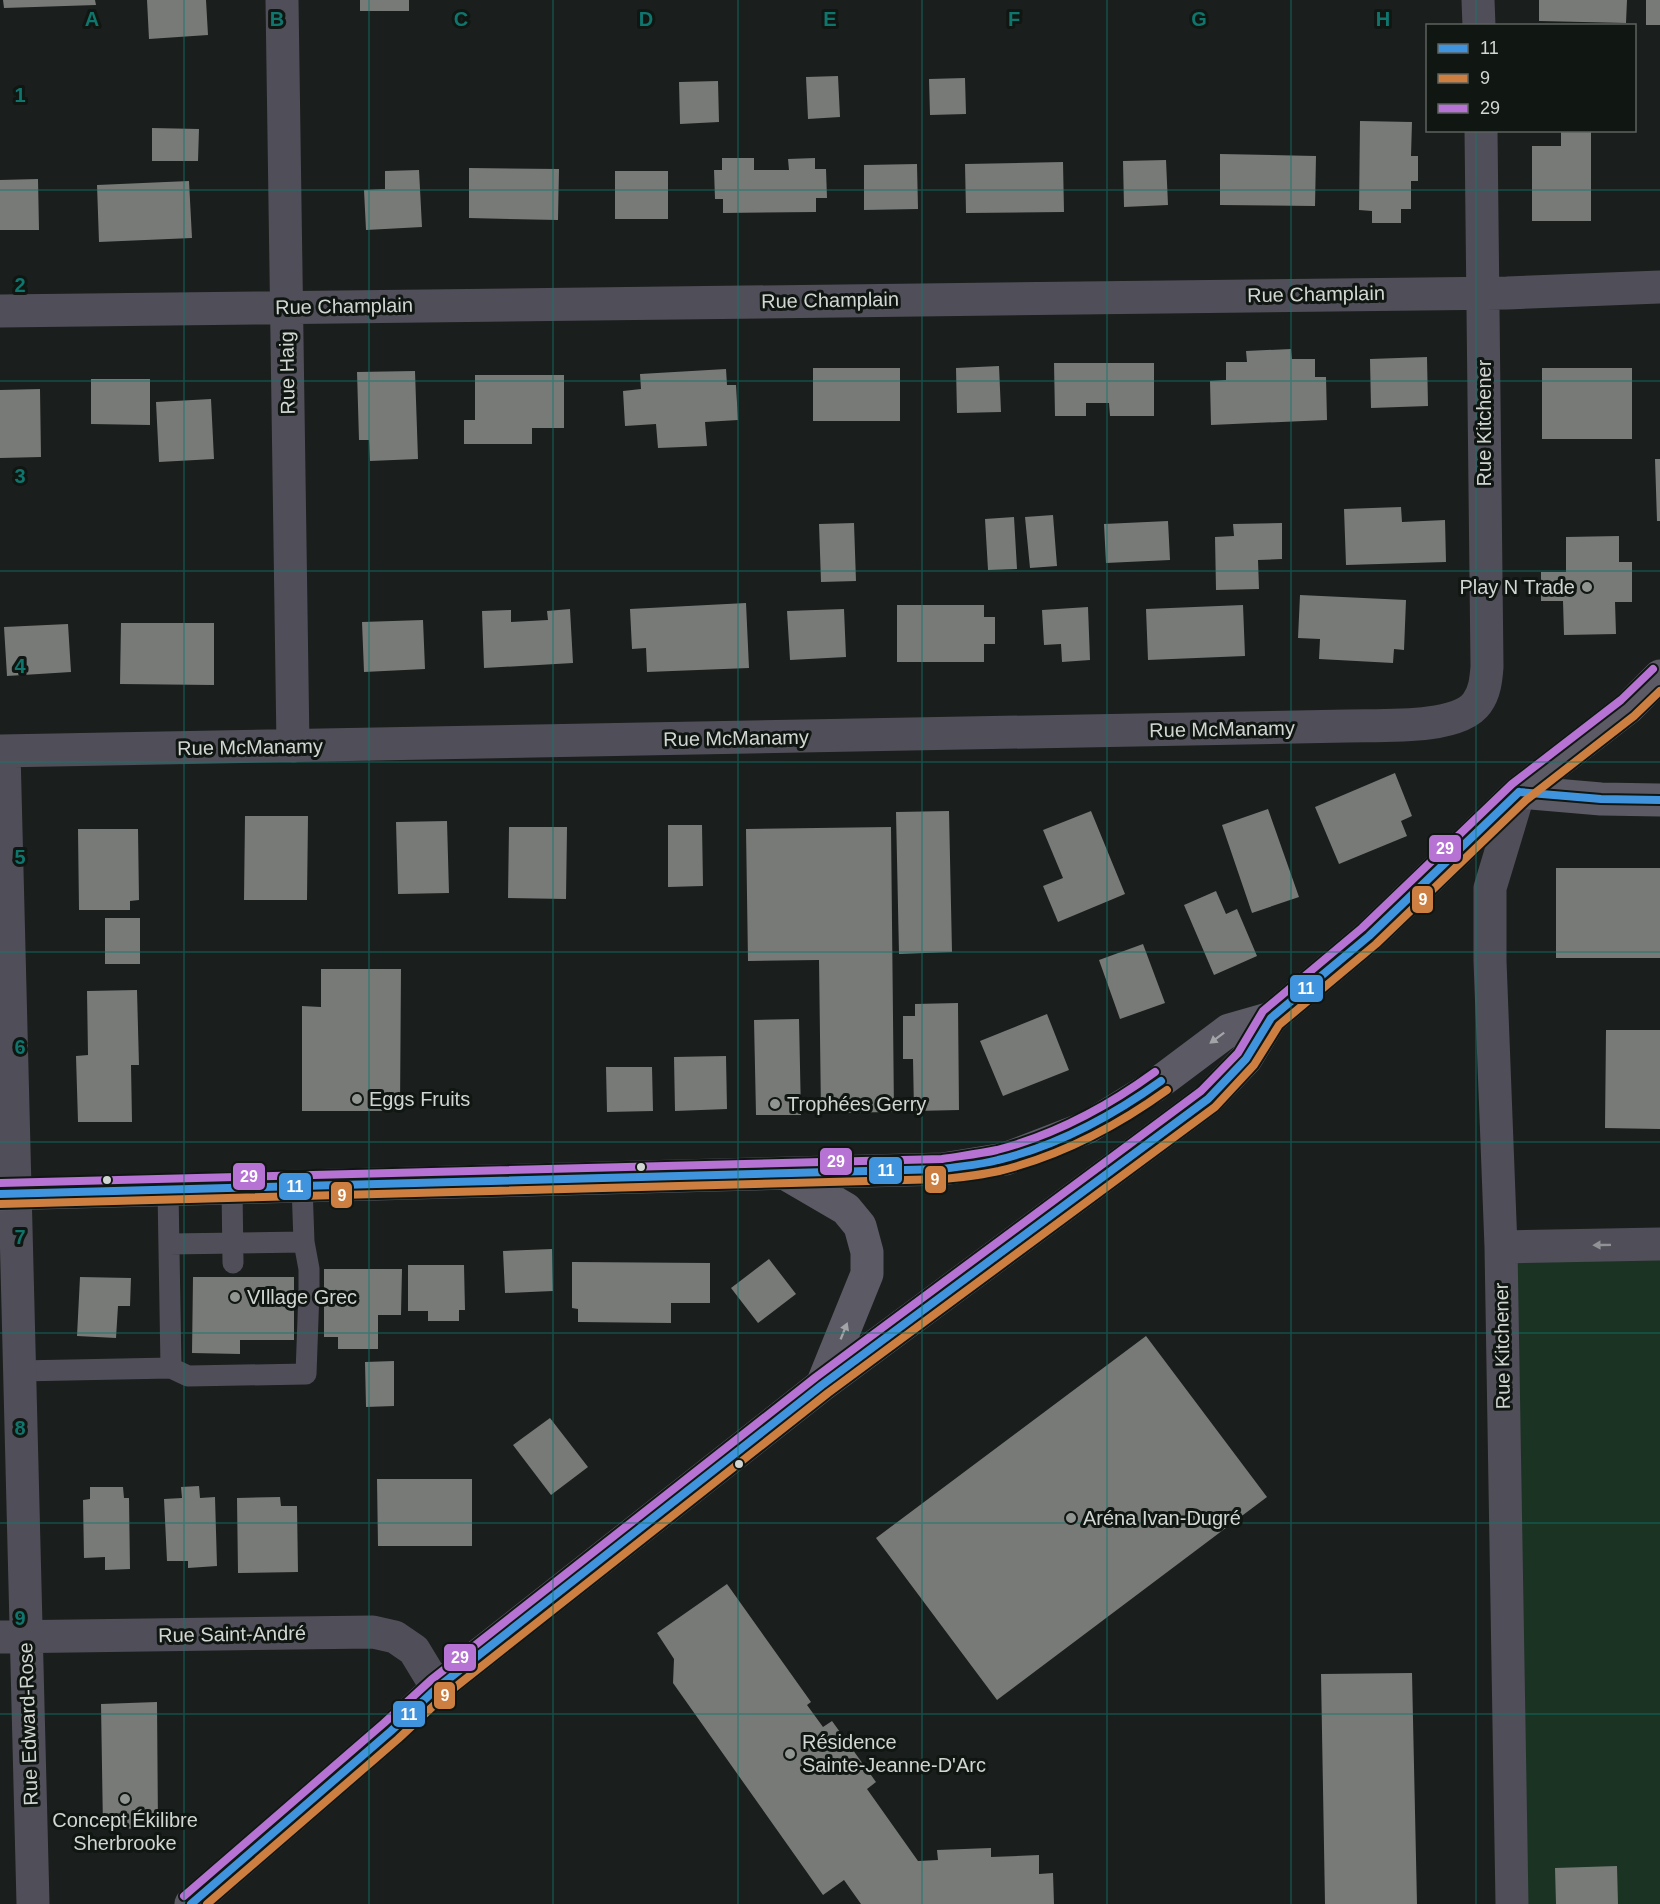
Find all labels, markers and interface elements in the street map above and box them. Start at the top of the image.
text: A [85,8,99,30]
text: B [270,8,284,30]
text: C [454,8,468,30]
text: D [639,8,653,30]
text: E [823,8,837,30]
text: F [1008,8,1020,30]
text: G [1191,8,1207,30]
text: H [1376,8,1390,30]
legend [1426,24,1636,132]
text: 11 [1480,38,1499,58]
text: 9 [1480,68,1490,88]
text: 1 [14,84,26,106]
text: 29 [1480,98,1500,118]
text: 2 [14,274,26,296]
street label: Rue Champlain [1247,282,1385,306]
street label: Rue Champlain [761,288,899,312]
street label: Rue Champlain [275,294,413,318]
street label: Rue Haig [275,331,299,415]
street label: Rue Kitchener [1473,359,1495,486]
text: 3 [14,465,26,487]
place label: Play N Trade [1459,576,1575,598]
marker: Play N Trade [1580,580,1594,594]
text: 4 [14,655,26,677]
street label: Rue McManamy [1149,717,1295,741]
street label: Rue McManamy [663,726,809,750]
street label: Rue McManamy [177,735,323,759]
line badge: 29 [1428,834,1462,863]
text: 29 [1436,840,1454,857]
text: 5 [14,846,26,868]
line badge: 9 [1411,885,1434,914]
text: 9 [1419,891,1428,908]
line badge: 11 [1289,974,1324,1003]
text: 11 [1298,980,1315,997]
one-way arrow [1210,1032,1226,1044]
text: 6 [14,1036,26,1058]
place label: Eggs Fruits [369,1088,470,1110]
marker: Eggs Fruits [350,1092,364,1106]
place label: Trophées Gerry [787,1093,926,1115]
marker: Trophées Gerry [768,1097,782,1111]
line badge: 29 [819,1147,853,1176]
text: 29 [827,1153,845,1170]
line badge: 11 [868,1156,903,1185]
unlabelled marker [635,1161,647,1173]
line badge: 29 [232,1162,266,1191]
text: 11 [878,1162,895,1179]
line badge: 9 [924,1165,947,1194]
text: 29 [240,1168,258,1185]
text: 9 [931,1171,940,1188]
line badge: 11 [278,1172,312,1201]
unlabelled marker [101,1174,113,1186]
text: 11 [287,1178,304,1195]
line badge: 9 [330,1181,353,1209]
text: 9 [338,1187,347,1204]
text: 7 [14,1226,26,1248]
one-way arrow [1592,1240,1611,1250]
street label: Rue Kitchener [1490,1282,1514,1410]
place label: VIllage Grec [247,1286,357,1308]
marker: VIllage Grec [228,1290,242,1304]
one-way arrow [839,1321,849,1339]
text: 8 [14,1417,26,1439]
unlabelled marker [733,1458,745,1470]
place label: Aréna Ivan-Dugré [1083,1507,1241,1529]
marker: Aréna Ivan-Dugré [1064,1511,1078,1525]
text: 9 [14,1607,26,1629]
street label: Rue Saint-André [158,1622,306,1646]
street label: Rue Edward-Rose [14,1642,42,1806]
line badge: 29 [443,1643,477,1672]
text: 29 [451,1649,469,1666]
line badge: 9 [433,1681,456,1710]
text: 9 [441,1687,450,1704]
line badge: 11 [392,1700,426,1728]
text: 11 [401,1706,418,1723]
place label: Résidence Sainte-Jeanne-D'Arc [802,1731,986,1776]
marker: Résidence Sainte-Jeanne-D'Arc [783,1747,797,1761]
marker: Concept Ékilibre Sherbrooke [118,1792,132,1806]
place label: Concept Ékilibre Sherbrooke [52,1809,198,1854]

